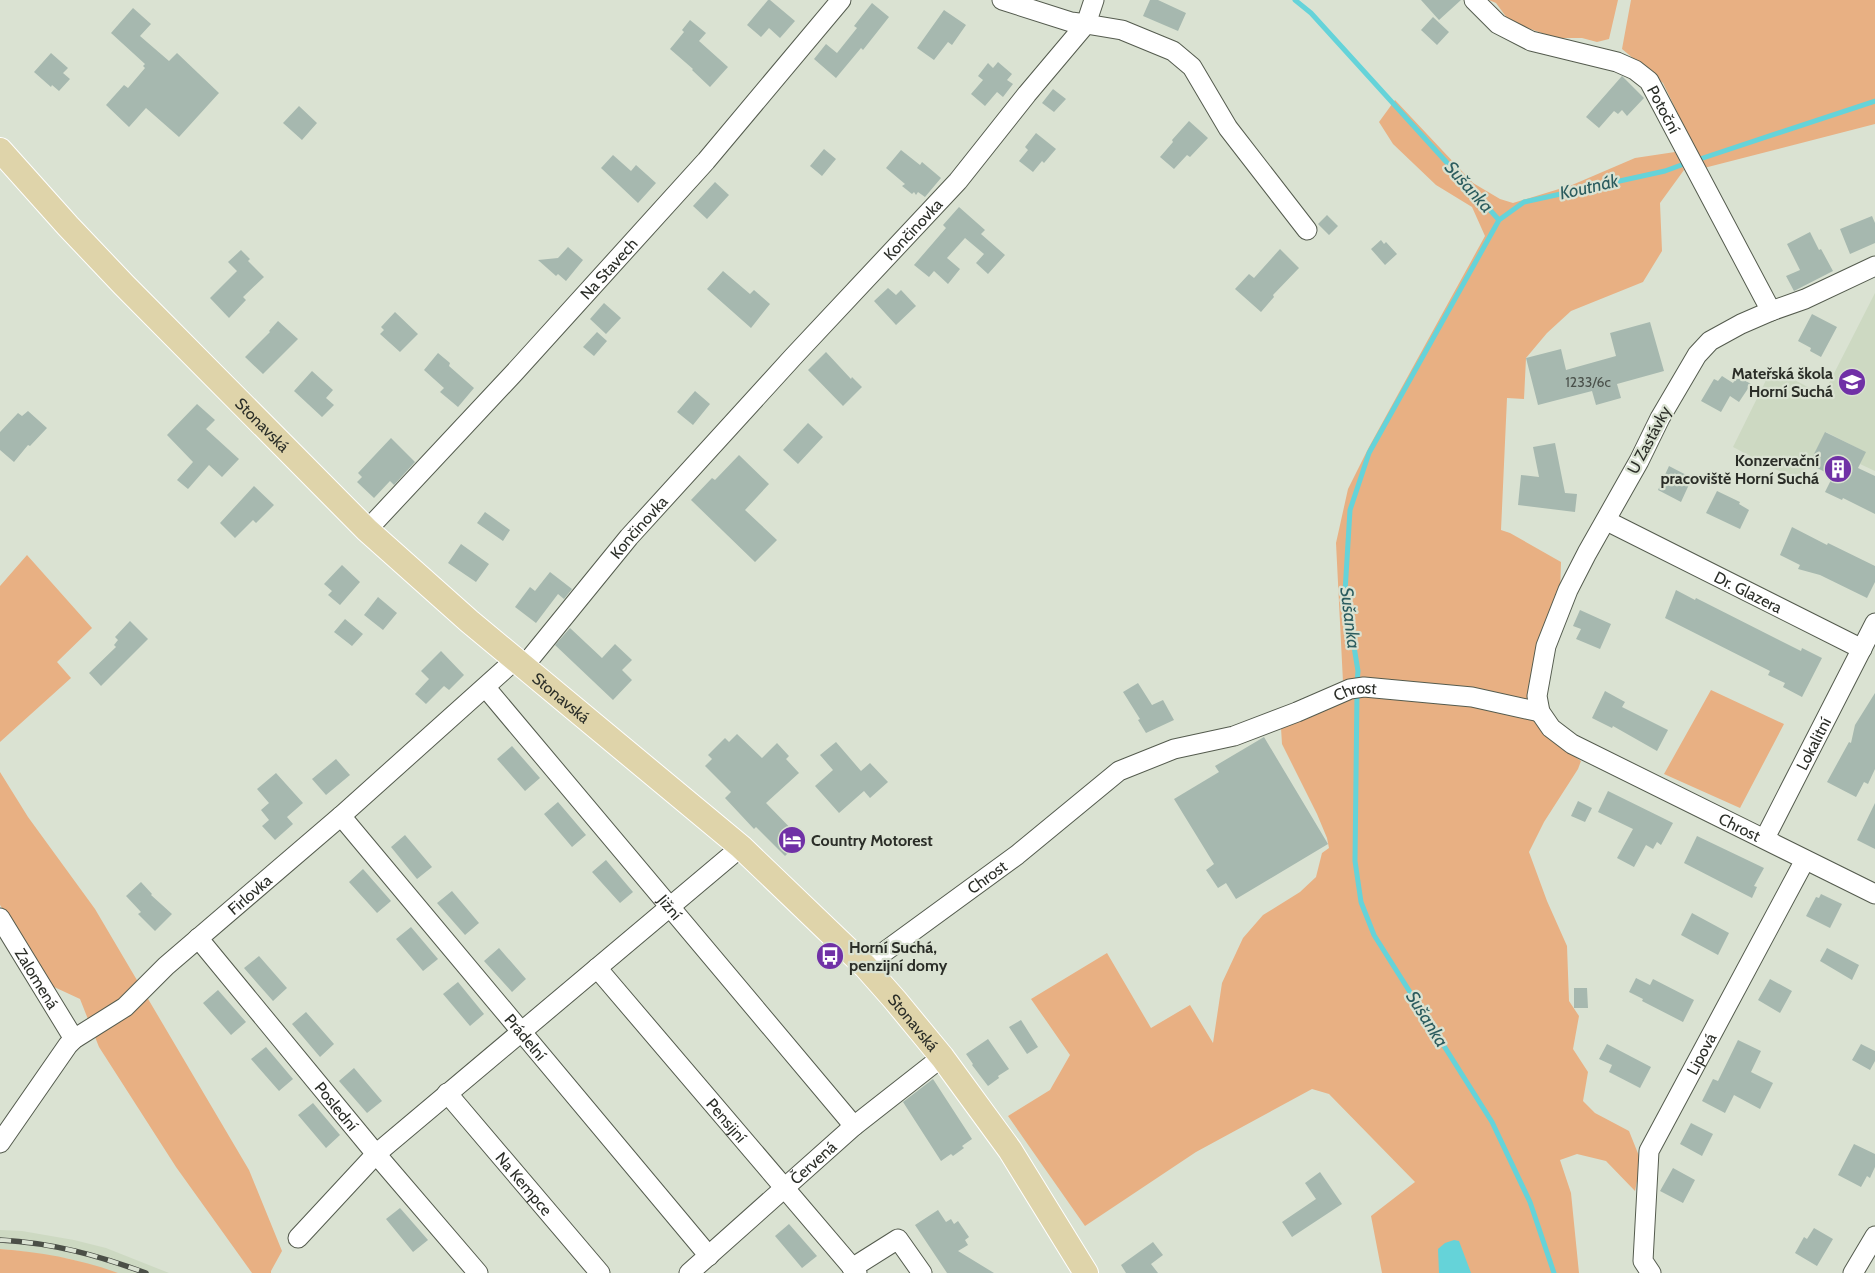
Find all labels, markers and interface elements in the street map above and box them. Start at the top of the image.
street label: Potoční [1644,82,1685,137]
water label: Sušanka [1440,157,1498,217]
water label: Koutnák [1558,169,1622,204]
street label: Končinovka [879,194,946,264]
street label: Na Stavech [576,234,641,303]
place label: Mateřská škola Horní Suchá [1731,364,1833,401]
school or university icon: Mateřská škola Horní Suchá [1837,367,1867,397]
house number: 1233/6c [1565,373,1611,391]
street label: Stonavská [232,394,294,456]
street label: U Zastávky [1623,403,1675,477]
place label: Konzervační pracoviště Horní Suchá [1660,451,1819,488]
building icon: Konzervační pracoviště Horní Suchá [1823,454,1853,484]
street label: Končinovka [606,492,671,562]
street label: Dr. Glazera [1711,567,1786,617]
water label: Sušanka [1335,586,1365,650]
street label: Stonavská [529,668,594,727]
street label: Chrost [1330,677,1378,705]
street label: Lokalitní [1792,714,1835,773]
street label: Chrost [1716,809,1764,846]
hotel icon: Country Motorest [777,825,807,855]
place label: Country Motorest [811,831,933,850]
street label: Chrost [963,856,1011,898]
street label: Firlovka [224,870,276,918]
street label: Jižní [653,890,686,924]
place label: Horní Suchá, penzijní domy [849,938,948,975]
bus stop icon: Horní Suchá, penzijní domy [815,941,845,971]
street label: Zalomená [11,945,63,1013]
water label: Sušanka [1401,987,1453,1051]
street label: Stonavská [884,990,943,1055]
street label: Prádelní [501,1010,551,1065]
street label: Lipová [1682,1029,1720,1078]
street label: Poslední [311,1078,363,1135]
street label: Pensijní [703,1094,751,1147]
street label: Červená [786,1137,840,1188]
street label: Na Kempce [492,1148,556,1219]

